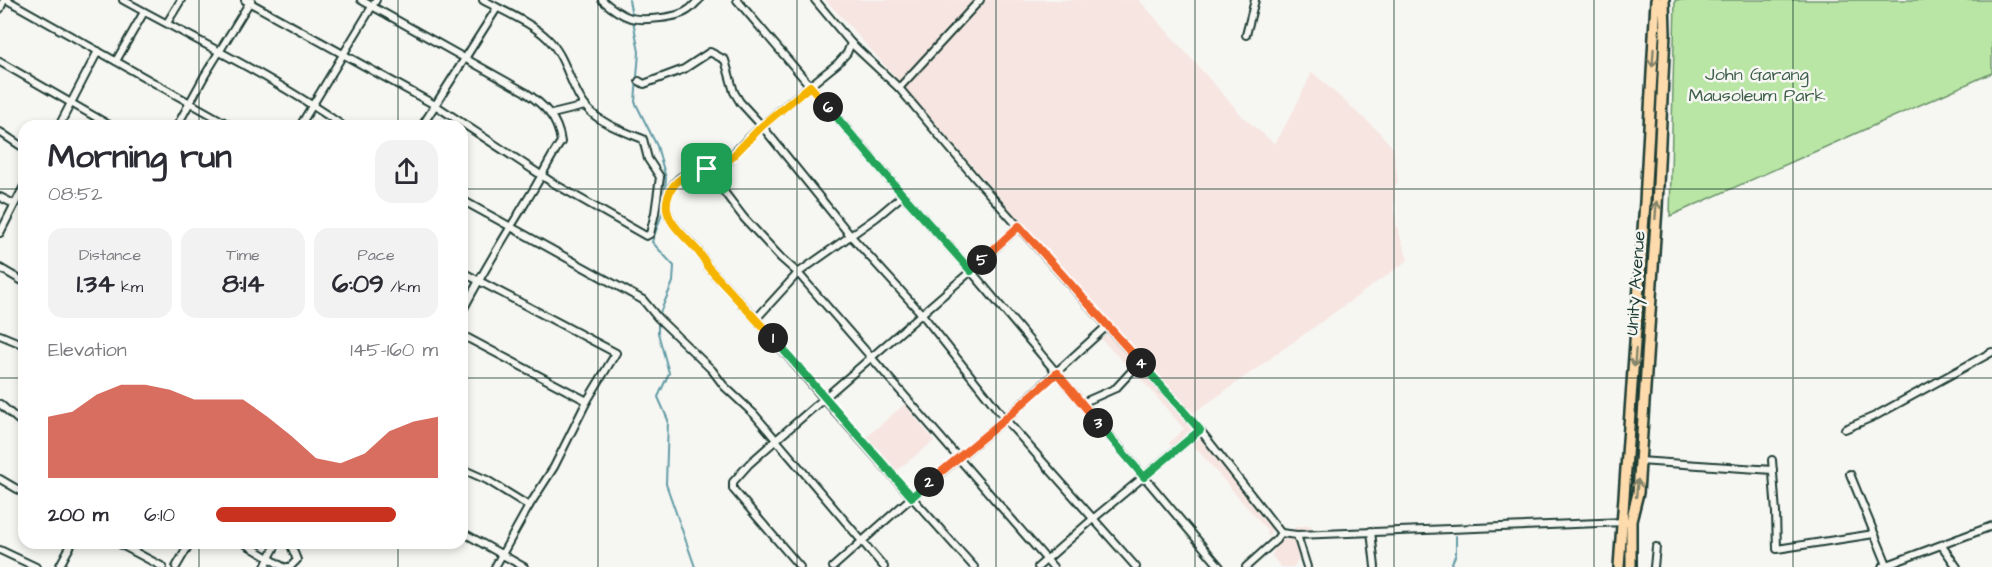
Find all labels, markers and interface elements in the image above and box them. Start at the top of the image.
one-way arrow [1648,48,1659,68]
park label: John Garang Mausoleum Park [1689,62,1825,108]
pin: 6 [813,92,843,122]
text: 6 [823,96,833,118]
text: Morning run [48,134,232,180]
button: share [375,140,438,203]
pin [681,143,732,194]
icon: arrive [690,152,723,185]
text: 08:52 [48,180,103,208]
one-way arrow [1651,200,1662,220]
street label: Unity Avenue [1619,230,1653,336]
text: Distance [79,244,141,266]
text: Time [226,244,260,266]
text: Pace [357,244,395,266]
pin: 5 [967,245,997,275]
text: 5 [976,249,988,271]
text: 1.34 [77,266,115,302]
text: 8:14 [222,266,264,302]
text: 6:09 [332,266,384,302]
text: km [115,276,143,298]
text: /km [384,276,420,298]
pin: 1 [758,323,788,353]
text: 1 [772,327,774,349]
text: Elevation [48,336,127,364]
text: 145–160 m [350,336,438,364]
one-way arrow [1629,347,1640,367]
pin: 4 [1126,348,1156,378]
text: 4 [1136,352,1146,374]
pin: 3 [1083,408,1113,438]
text: 3 [1094,412,1102,434]
pin: 2 [914,467,944,497]
text: 2 [924,471,934,493]
one-way arrow [1632,479,1643,499]
text: 200 m [48,501,108,529]
text: 6:10 [144,501,175,529]

